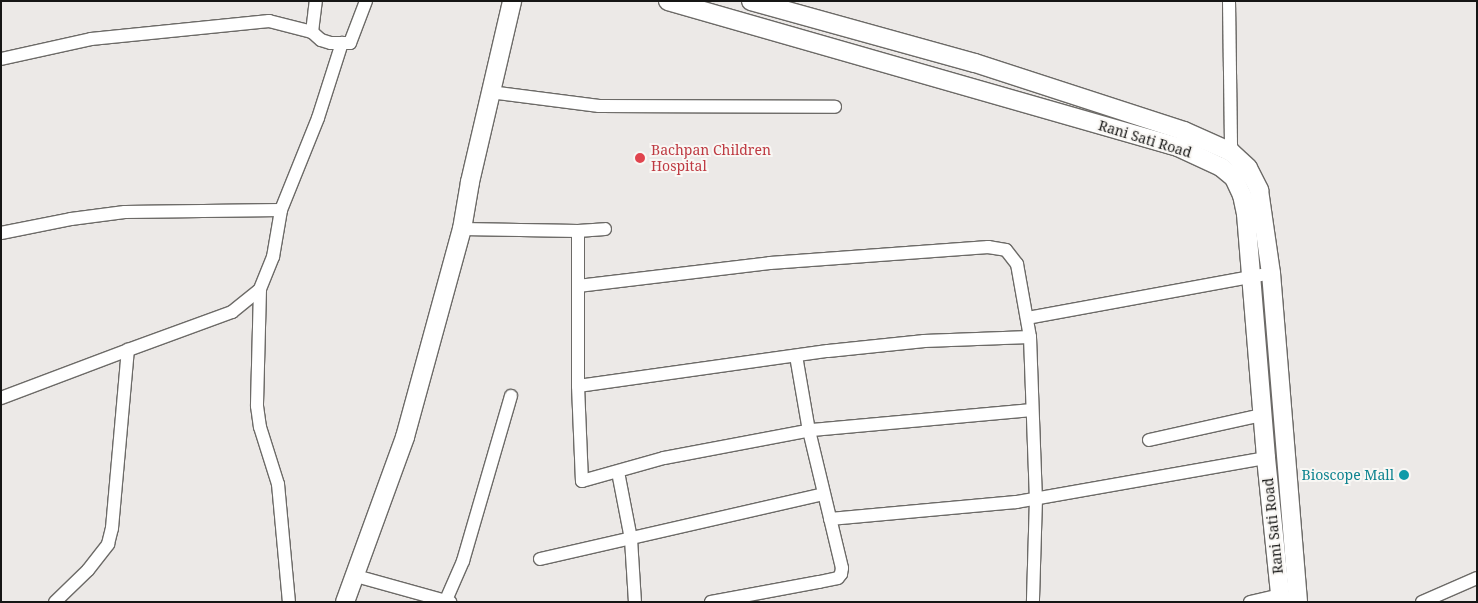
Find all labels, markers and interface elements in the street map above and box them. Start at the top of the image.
street label: Rani Sati Road [1096,117,1194,161]
place label: Bachpan Children Hospital [651,142,771,174]
marker: Bachpan Children Hospital [633,151,647,165]
place label: Bioscope Mall [1302,467,1394,483]
marker: Bioscope Mall [1398,469,1410,481]
street label: Rani Sati Road [1260,477,1286,575]

